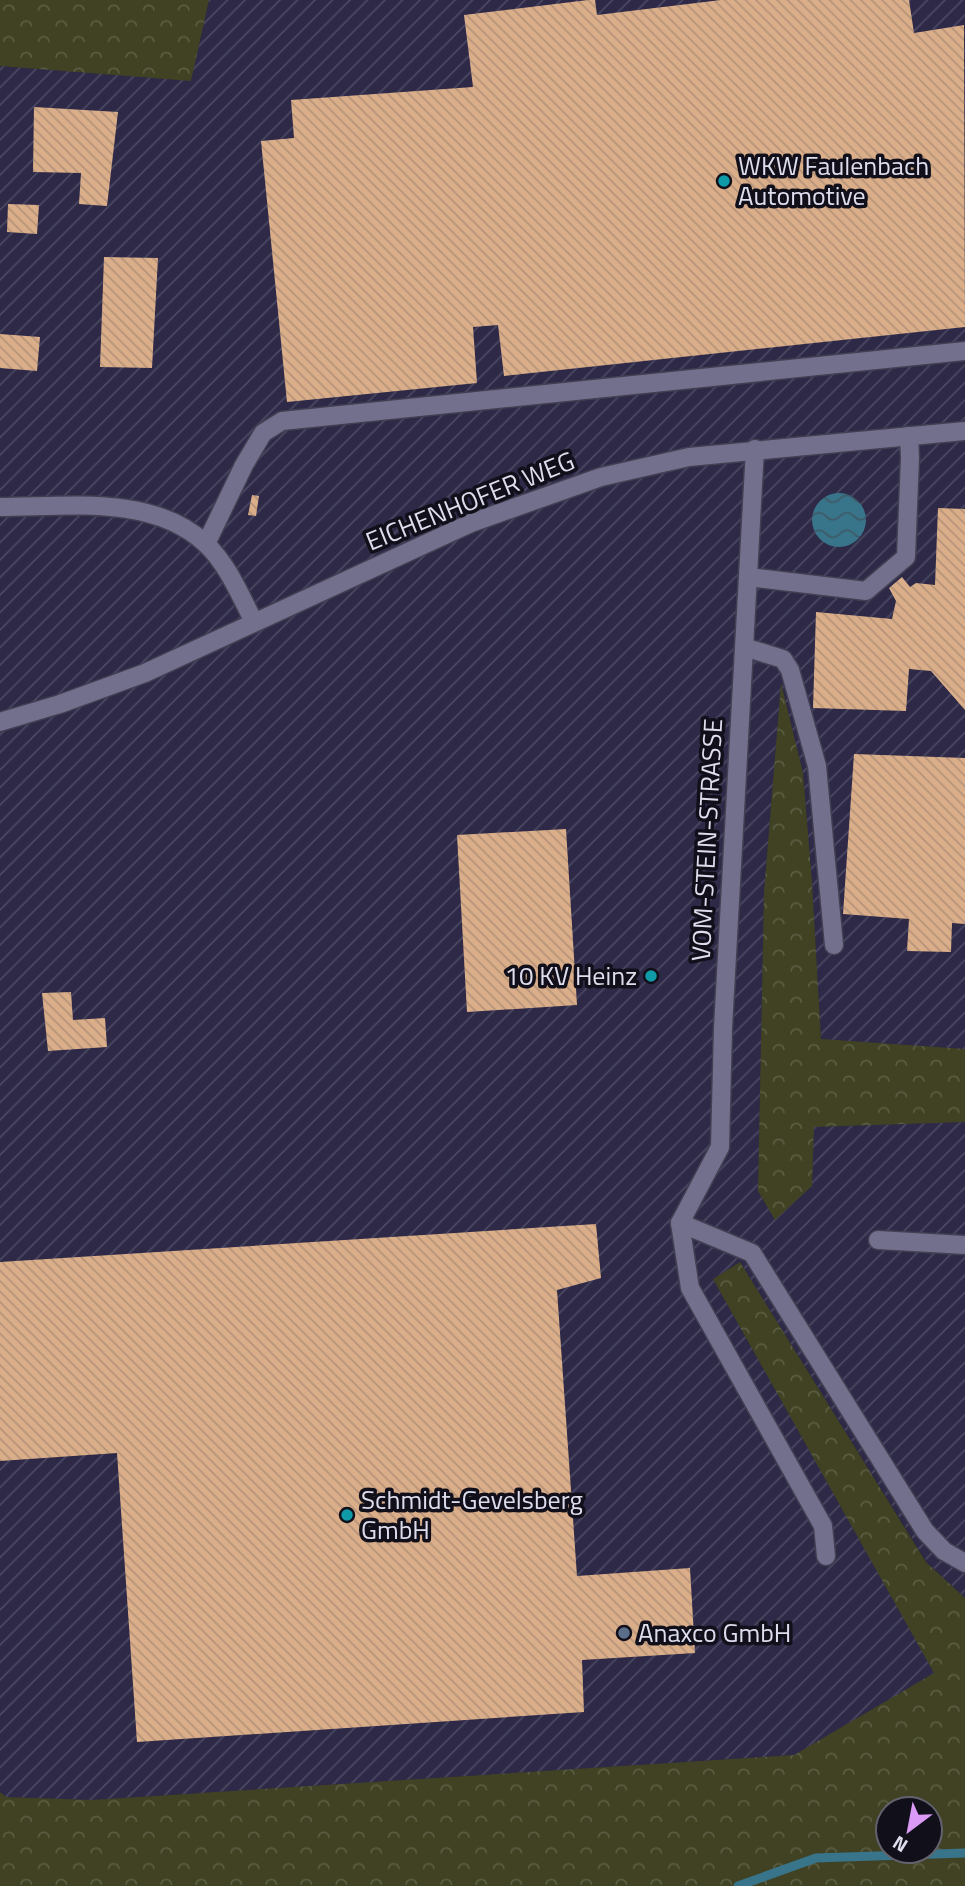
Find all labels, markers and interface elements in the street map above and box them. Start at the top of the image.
place label: WKW Faulenbach Automotive [738,146,929,215]
marker: WKW Faulenbach Automotive [716,173,732,189]
street label: EICHENHOFER WEG [360,441,580,560]
street label: VOM-STEIN-STRASSE [681,718,732,962]
place label: 10 KV Heinz [504,956,637,995]
marker: 10 KV Heinz [643,968,659,984]
place label: Schmidt-Gevelsberg GmbH [361,1480,583,1549]
marker: Schmidt-Gevelsberg GmbH [339,1507,355,1523]
place label: Anaxco GmbH [638,1613,791,1652]
marker: Anaxco GmbH [616,1625,632,1641]
north arrow [874,1795,944,1865]
text: N [886,1829,913,1861]

